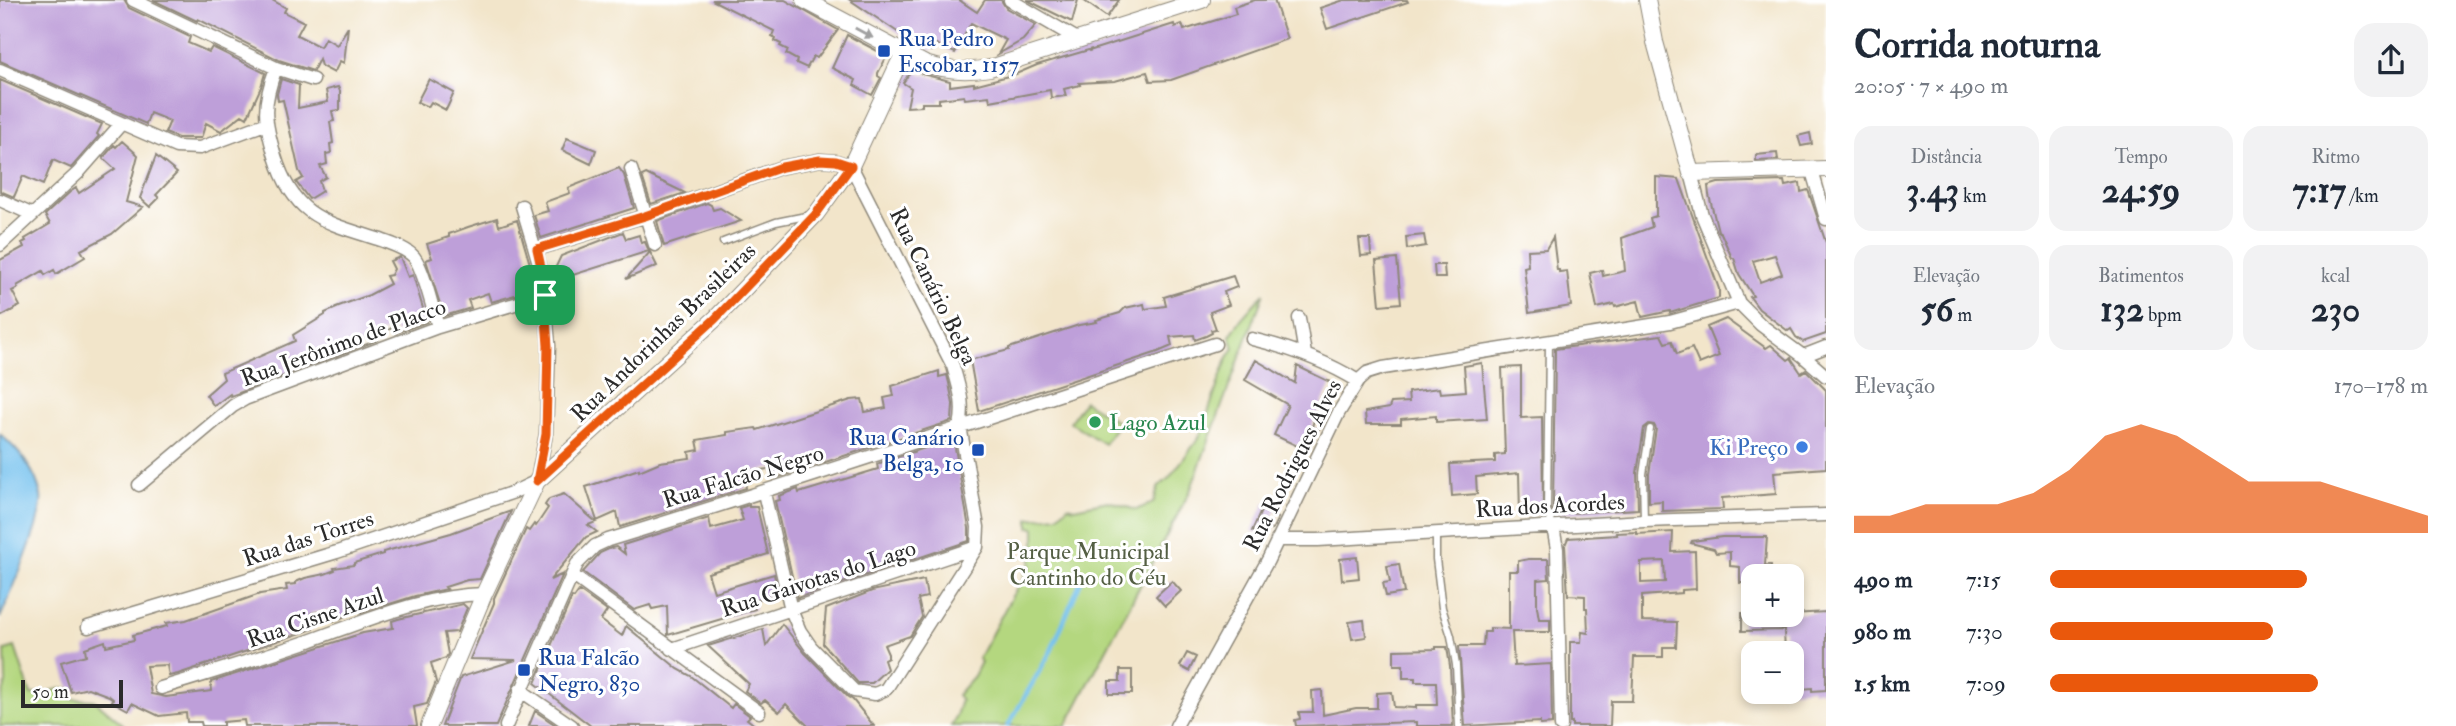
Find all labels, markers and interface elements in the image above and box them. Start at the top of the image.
text: Corrida noturna [1854,21,2100,69]
button: share [2354,23,2428,97]
place label: Rua Pedro Escobar, 1157 [898,24,1019,79]
one-way arrow [854,27,873,39]
marker: Rua Pedro Escobar, 1157 [876,43,892,59]
text: 20:05 · 7 × 490 m [1854,71,2008,100]
text: Distância [1911,145,1982,169]
text: Tempo [2114,145,2168,169]
text: Ritmo [2311,145,2360,169]
text: 3.43 [1906,169,1959,213]
text: 24:59 [2102,169,2180,213]
text: 7:17 [2293,169,2346,213]
text: km [1959,184,1987,208]
text: /km [2346,184,2379,208]
street label: Rua Canário Belga [883,203,984,370]
street label: Rua Andorinhas Brasileiras [565,236,762,428]
text: Elevação [1913,264,1980,288]
text: Batimentos [2098,264,2184,288]
text: kcal [2321,264,2350,288]
pin [515,265,575,325]
icon: arrive [526,276,564,314]
text: 56 [1920,288,1953,332]
text: 132 [2100,288,2144,332]
text: 230 [2311,288,2360,332]
street label: Rua Jerônimo de Placco [237,292,450,393]
text: m [1953,303,1972,327]
text: bpm [2144,303,2182,327]
text: Elevação [1854,371,1935,400]
text: 170–178 m [2334,371,2428,400]
street label: Rua Rodrigues Alves [1237,374,1348,556]
place label: Lago Azul [1109,408,1206,437]
marker: Lago Azul [1087,414,1103,430]
place label: Rua Canário Belga, 10 [848,423,964,478]
place label: Ki Preço [1709,433,1788,462]
street label: Rua Falcão Negro [659,438,827,515]
marker: Ki Preço [1794,439,1810,455]
marker: Rua Canário Belga, 10 [970,442,986,458]
street label: Rua dos Acordes [1475,487,1626,524]
street label: Rua das Torres [239,504,377,573]
street label: Rua Gaivotas do Lago [717,533,919,624]
park label: Parque Municipal Cantinho do Céu [1006,537,1170,592]
map controls [1741,564,1804,704]
button: + [1741,564,1804,627]
text: 490 m [1854,565,1913,594]
text: 7:15 [1966,565,2001,594]
street label: Rua Cisne Azul [243,580,388,654]
text: 980 m [1854,617,1911,646]
text: 7:30 [1966,617,2003,646]
button: − [1741,641,1804,704]
place label: Rua Falcão Negro, 830 [538,643,640,698]
marker: Rua Falcão Negro, 830 [516,662,532,678]
text: 1.5 km [1854,669,1910,698]
text: 7:09 [1966,669,2006,698]
scale bar [21,677,122,709]
text: 50 m [32,680,69,704]

